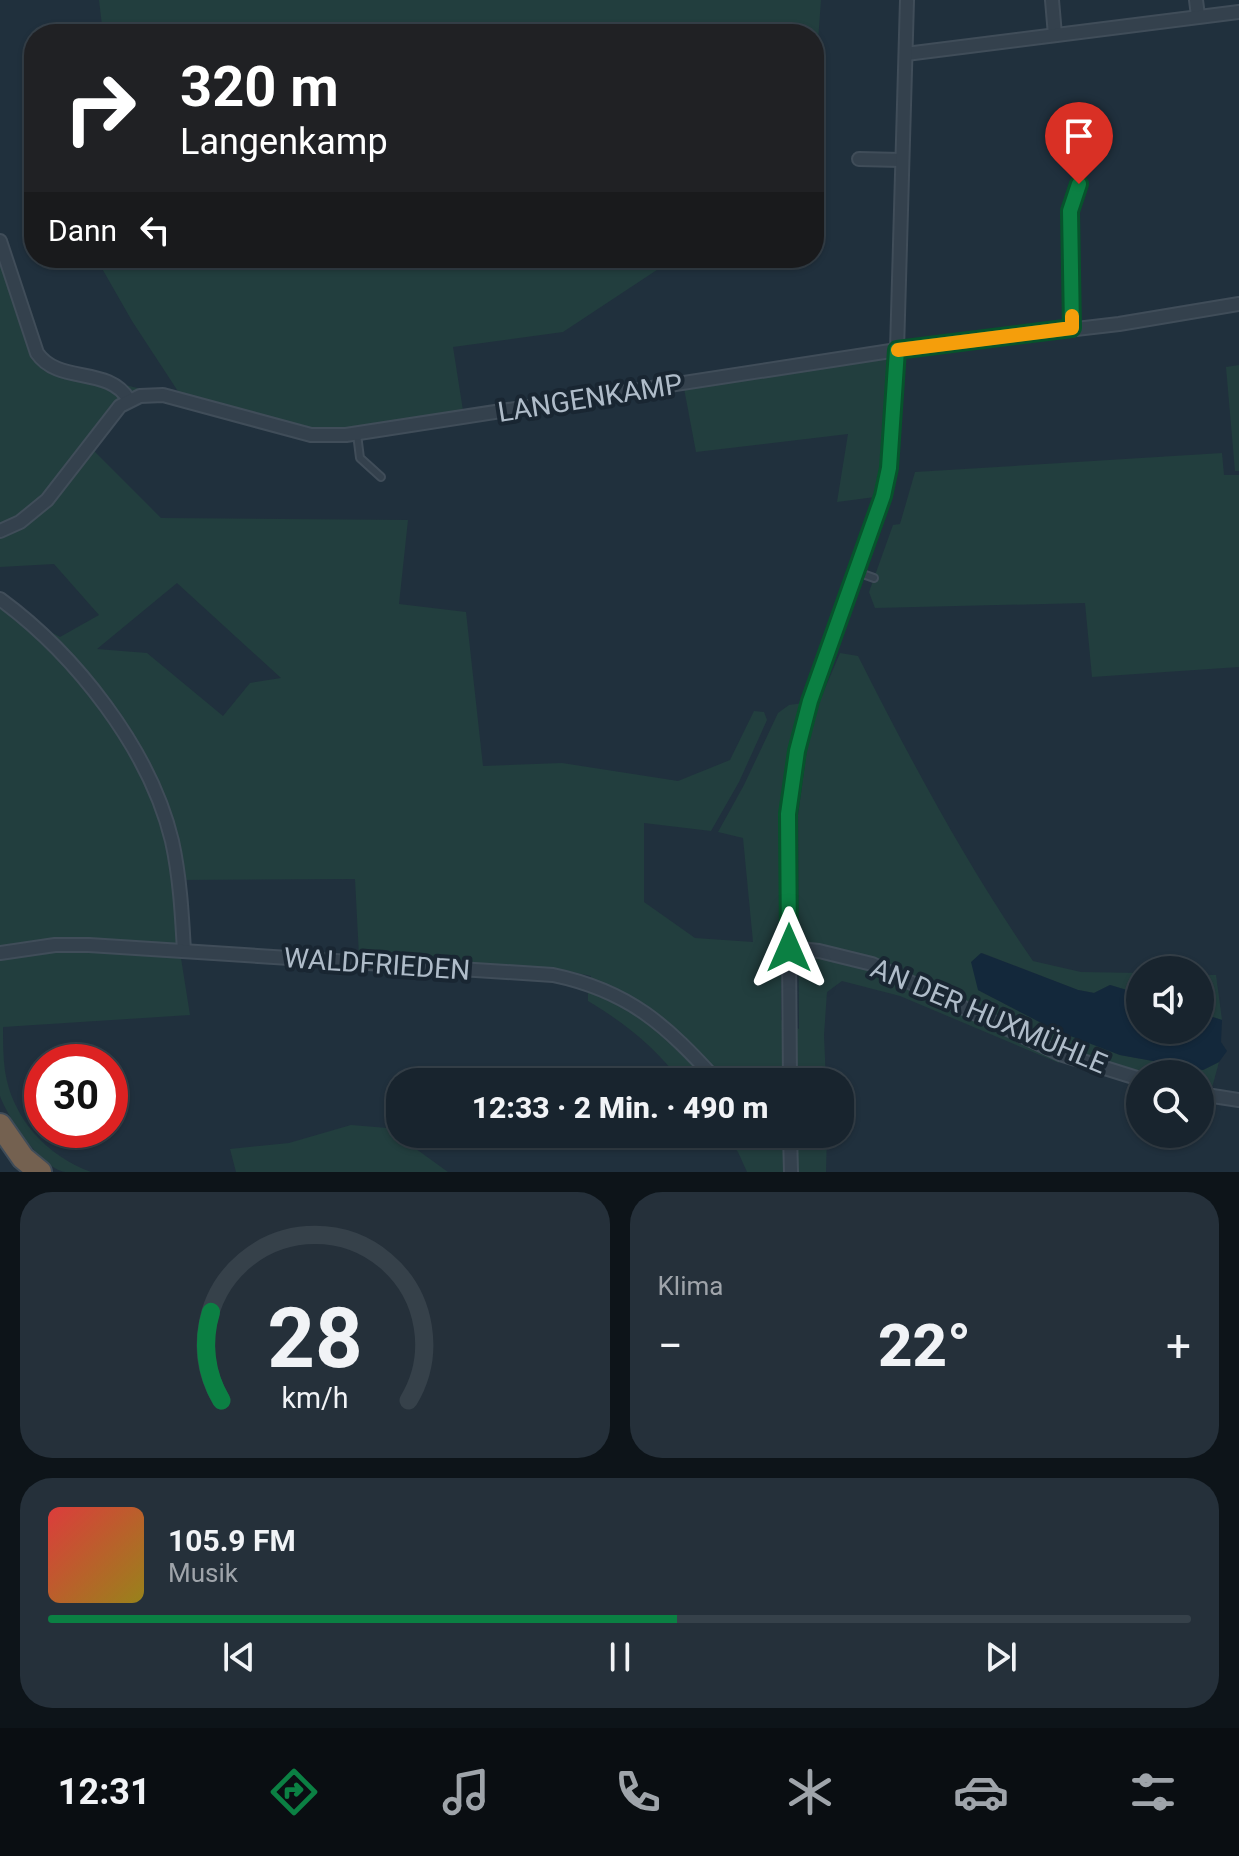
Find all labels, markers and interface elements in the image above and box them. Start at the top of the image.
text: 320 m [180,54,339,120]
icon: right [48,56,152,160]
pin [1045,102,1113,184]
icon: arrive [1057,114,1101,158]
text: Langenkamp [180,121,388,163]
icon: left [133,208,177,252]
text: Dann [48,213,117,248]
street label: LANGENKAMP [495,367,685,429]
position arrow [747,906,831,990]
street label: WALDFRIEDEN [283,941,471,987]
street label: AN DER HUXMÜHLE [866,951,1112,1081]
map controls [1126,956,1214,1148]
button: sound [1126,956,1214,1044]
speed limit sign: 30 [24,1044,128,1148]
button: search [1126,1060,1214,1148]
text: 12:33 · 2 Min. · 490 m [472,1090,768,1125]
text: Klima [658,1271,723,1301]
text: 28 [267,1290,362,1387]
text: 22° [878,1310,971,1381]
text: − [658,1320,683,1372]
text: + [1166,1320,1191,1372]
text: km/h [281,1381,348,1415]
text: 105.9 FM [168,1523,296,1558]
text: Musik [168,1558,238,1588]
icon: previous [217,1635,261,1679]
icon: pause [598,1635,642,1679]
icon: next [979,1635,1023,1679]
icon: directions [266,1764,322,1820]
icon: music [438,1764,494,1820]
icon: phone [610,1764,666,1820]
icon: climate [782,1764,838,1820]
icon: car [953,1764,1009,1820]
icon: filters [1125,1764,1181,1820]
text: 12:31 [58,1771,151,1813]

